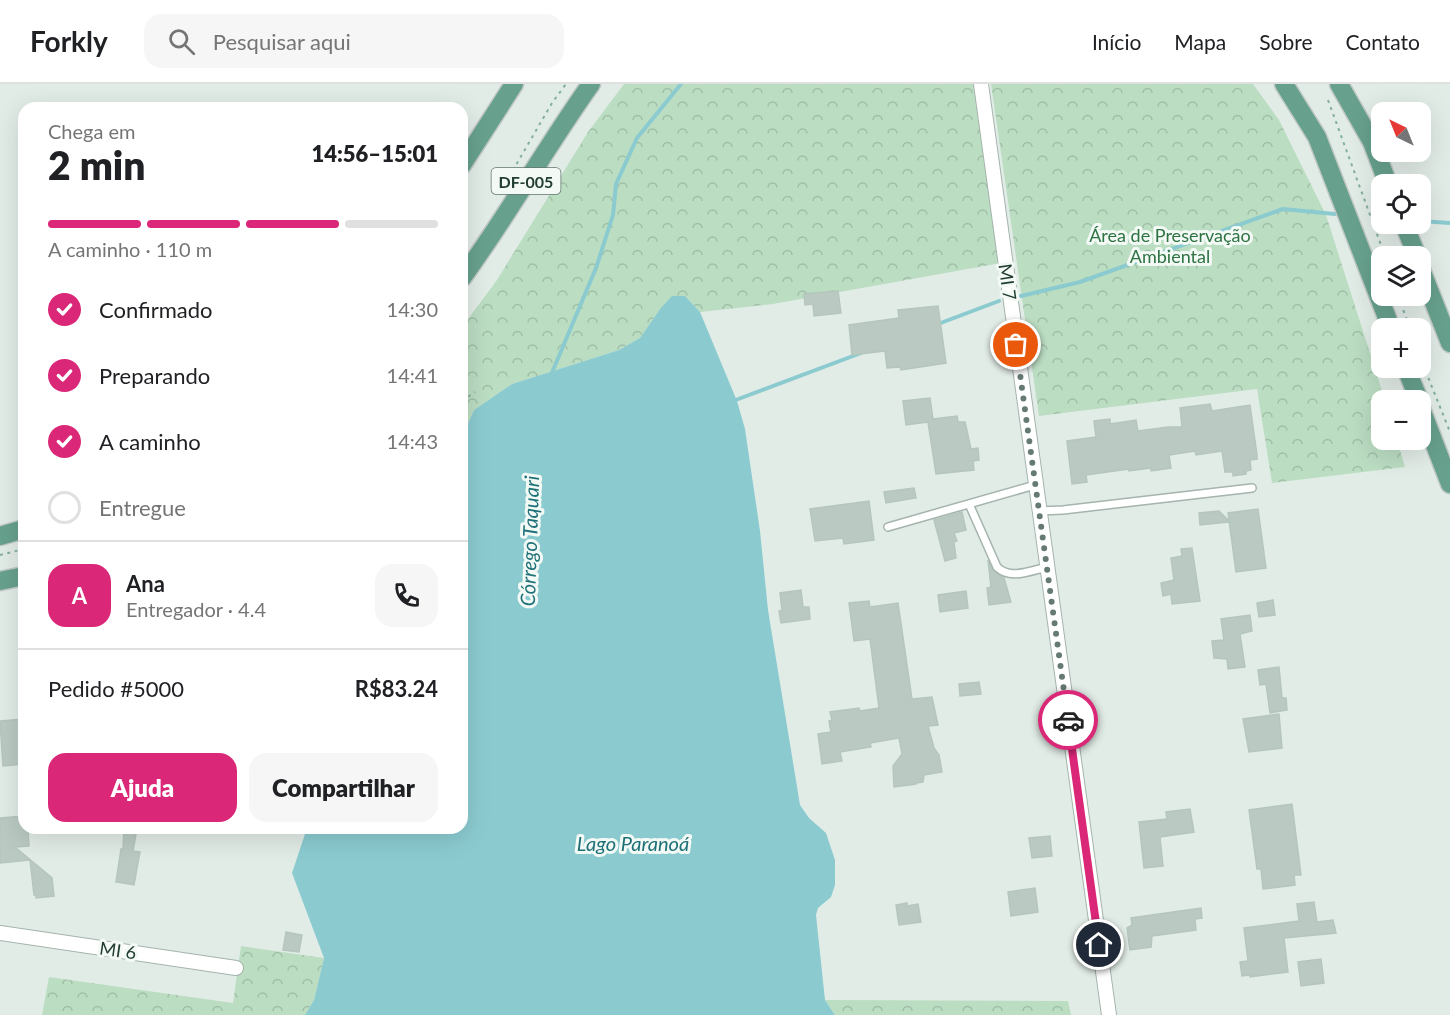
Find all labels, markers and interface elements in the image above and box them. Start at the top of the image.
search box [144,14,564,68]
text: Forkly [30,24,108,58]
icon: search [165,25,198,58]
text: Pesquisar aqui [213,28,351,55]
text: Início [1092,29,1141,54]
text: Mapa [1174,29,1226,54]
text: Sobre [1259,29,1312,54]
text: Contato [1345,29,1420,54]
north arrow [1371,102,1431,162]
map controls [1371,102,1431,450]
text: Chega em [48,119,136,143]
text: 14:56–15:01 [312,140,438,167]
text: 2 min [48,142,145,188]
road number: DF-005 [492,168,560,194]
button: locate [1371,174,1431,234]
park label: Área de Preservação Ambiental [1089,224,1251,267]
text: A caminho · 110 m [48,237,212,261]
button: layers [1371,246,1431,306]
street label: MI 7 [995,262,1021,302]
icon: check [48,293,81,326]
text: Confirmado [99,296,212,323]
text: 14:30 [387,297,438,321]
button: + [1371,318,1431,378]
pin [990,319,1041,370]
icon: bag [999,328,1032,361]
icon: check [48,359,81,392]
text: Preparando [99,362,210,389]
text: 14:41 [387,363,438,387]
button: − [1371,390,1431,450]
icon: check [48,425,81,458]
text: A caminho [99,428,201,455]
text: 14:43 [387,429,438,453]
water label: Córrego Taquari [515,475,543,607]
text: Entregue [99,494,186,521]
button: phone [375,564,438,627]
text: Ana [126,570,165,597]
text: A [72,582,87,609]
text: Entregador · 4.4 [126,597,266,621]
text: Pedido #5000 [48,675,184,702]
text: R$83.24 [355,675,438,702]
courier [1038,690,1098,750]
icon: car [1052,704,1085,737]
button: Ajuda [48,753,237,822]
button: Compartilhar [249,753,438,822]
water label: Lago Paranoá [577,831,690,855]
pin [1073,919,1124,970]
icon: home [1082,928,1115,961]
street label: MI 6 [98,937,138,963]

